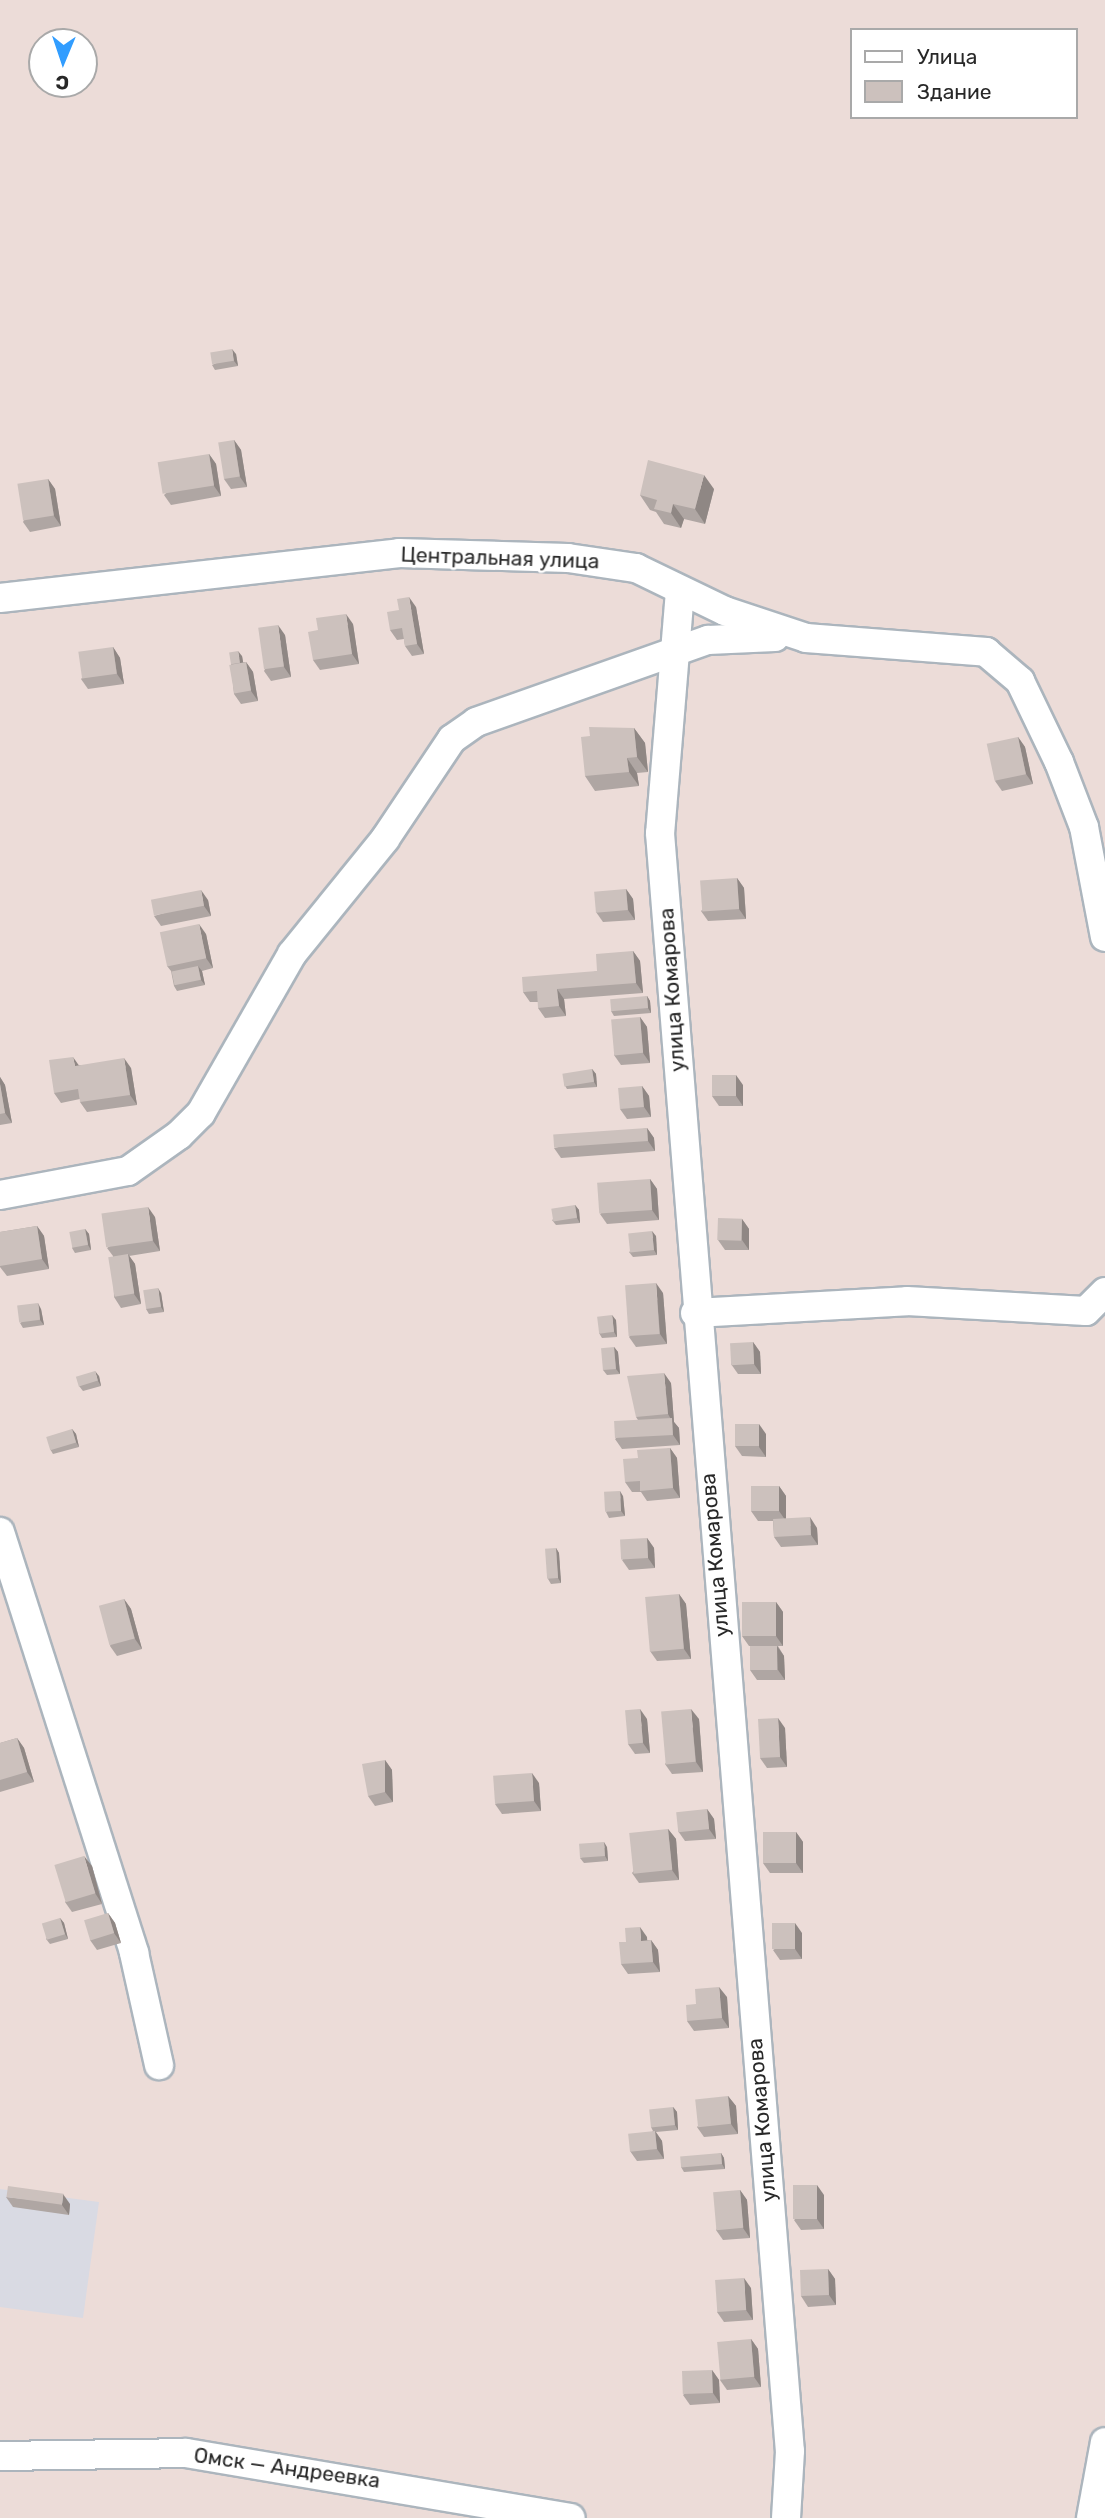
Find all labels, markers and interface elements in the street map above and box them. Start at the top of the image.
north arrow [28,28,98,98]
legend [850,28,1077,119]
text: Улица [917,44,977,69]
text: С [55,71,69,94]
text: Здание [917,79,992,104]
street label: Центральная улица [400,542,600,574]
street label: улица Комарова [654,907,690,1073]
street label: улица Комарова [695,1472,735,1638]
street label: улица Комарова [742,2037,782,2203]
street label: Омск — Андреевка [192,2442,382,2494]

